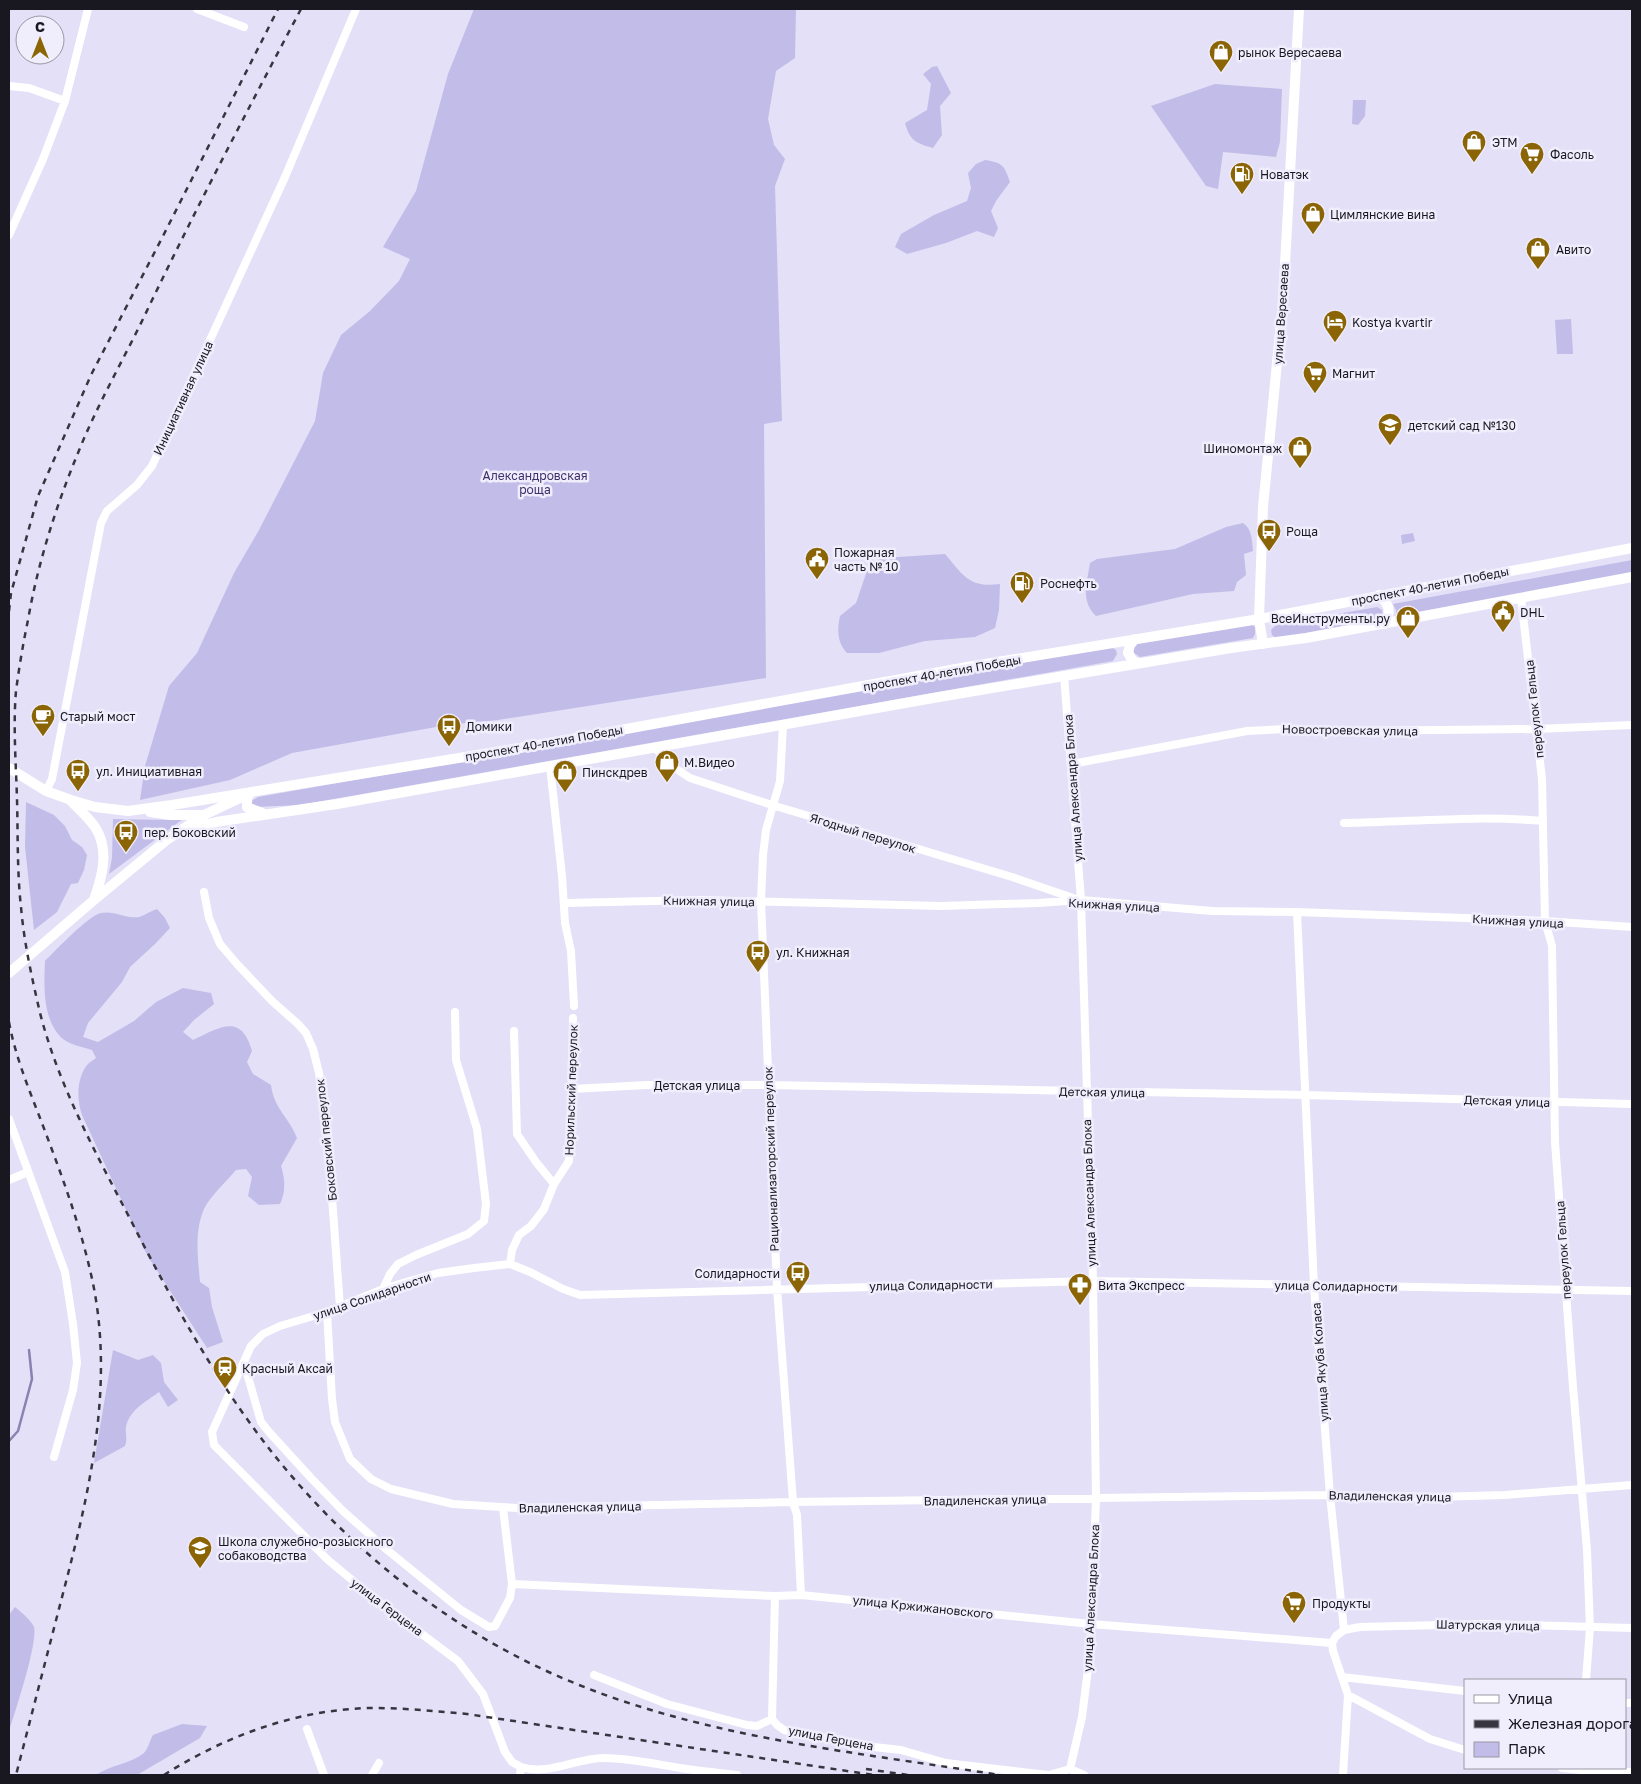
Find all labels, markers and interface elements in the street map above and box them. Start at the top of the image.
north arrow [15,15,65,65]
text: С [35,18,45,35]
shop icon: рынок Вересаева [1208,39,1234,73]
place label: рынок Вересаева [1238,45,1342,60]
shop icon: ЭТМ [1461,129,1487,163]
place label: ЭТМ [1492,135,1518,150]
supermarket icon: Фасоль [1519,141,1545,175]
place label: Фасоль [1550,147,1594,162]
fuel station icon: Новатэк [1229,161,1255,195]
place label: Новатэк [1260,167,1309,182]
shop icon: Цимлянские вина [1300,201,1326,235]
place label: Цимлянские вина [1330,207,1435,222]
shop icon: Авито [1525,236,1551,270]
place label: Авито [1556,242,1591,257]
street label: улица Вересаева [1270,263,1292,365]
hotel icon: Kostya kvartir [1322,309,1348,343]
place label: Kostya kvartir [1352,315,1433,330]
street label: Инициативная улица [150,339,216,457]
supermarket icon: Магнит [1302,360,1328,394]
place label: Магнит [1332,366,1375,381]
school or university icon: детский сад №130 [1377,412,1403,446]
place label: детский сад №130 [1408,418,1516,433]
shop icon: Шиномонтаж [1287,435,1313,469]
place label: Шиномонтаж [1203,441,1282,456]
park label: Александровская роща [482,468,588,497]
bus stop icon: Роща [1256,518,1282,552]
place label: Роща [1286,524,1318,539]
place label: Пожарная часть № 10 [834,545,899,574]
public building icon: Пожарная часть № 10 [804,546,830,580]
street label: проспект 40-летия Победы [1350,563,1510,609]
fuel station icon: Роснефть [1009,570,1035,604]
place label: Роснефть [1040,576,1097,591]
public building icon: DHL [1490,599,1516,633]
shop icon: ВсеИнструменты.ру [1395,605,1421,639]
place label: DHL [1520,605,1545,620]
place label: ВсеИнструменты.ру [1271,611,1390,626]
street label: проспект 40-летия Победы [862,652,1022,694]
street label: переулок Гельца [1521,659,1547,759]
cafe icon: Старый мост [30,703,56,737]
place label: Старый мост [60,709,135,724]
bus stop icon: Домики [436,713,462,747]
street label: улица Александра Блока [1060,714,1086,862]
place label: Домики [466,719,512,734]
street label: Новостроевская улица [1282,721,1418,739]
street label: проспект 40-летия Победы [464,722,624,764]
shop icon: М.Видео [654,749,680,783]
place label: М.Видео [684,755,735,770]
bus stop icon: ул. Инициативная [65,758,91,792]
shop icon: Пинскдрев [552,759,578,793]
place label: ул. Инициативная [96,764,202,779]
place label: Пинскдрев [582,765,648,780]
street label: Ягодный переулок [808,810,918,856]
bus stop icon: пер. Боковский [113,819,139,853]
place label: пер. Боковский [144,825,236,840]
street label: Книжная улица [663,893,755,909]
street label: Книжная улица [1068,895,1160,915]
street label: Книжная улица [1472,911,1564,931]
bus stop icon: ул. Книжная [745,939,771,973]
place label: ул. Книжная [776,945,850,960]
street label: Норильский переулок [561,1024,581,1156]
street label: Рационализаторский переулок [760,1066,782,1252]
street label: Боковский переулок [312,1078,340,1202]
street label: Детская улица [654,1078,740,1093]
street label: Детская улица [1059,1084,1145,1100]
street label: Детская улица [1464,1092,1550,1110]
street label: улица Александра Блока [1079,1119,1099,1267]
street label: переулок Гельца [1552,1200,1574,1300]
bus stop icon: Солидарности [785,1260,811,1294]
place label: Солидарности [695,1266,780,1281]
street label: улица Солидарности [311,1269,433,1323]
pharmacy icon: Вита Экспресс [1067,1272,1093,1306]
street label: улица Солидарности [869,1276,993,1294]
street label: улица Солидарности [1274,1277,1398,1295]
place label: Вита Экспресс [1098,1278,1185,1293]
street label: улица Якуба Коласа [1308,1302,1332,1422]
station icon: Красный Аксай [212,1355,238,1389]
place label: Красный Аксай [242,1361,333,1376]
street label: Владиленская улица [1329,1487,1451,1505]
street label: Владиленская улица [924,1491,1046,1509]
street label: Владиленская улица [519,1498,641,1516]
street label: улица Александра Блока [1080,1524,1102,1672]
place label: Школа служебно-розыскного собаководства [218,1534,393,1563]
school or university icon: Школа служебно-розыскного собаководства [187,1535,213,1569]
street label: улица Герцена [348,1575,426,1639]
supermarket icon: Продукты [1281,1590,1307,1624]
street label: улица Кржижановского [852,1592,994,1622]
place label: Продукты [1312,1596,1371,1611]
street label: Шатурская улица [1436,1617,1540,1633]
legend [1464,1679,1626,1769]
text: Улица [1508,1689,1553,1707]
text: Железная дорога [1508,1714,1637,1732]
street label: улица Герцена [787,1722,875,1754]
text: Парк [1508,1739,1546,1757]

